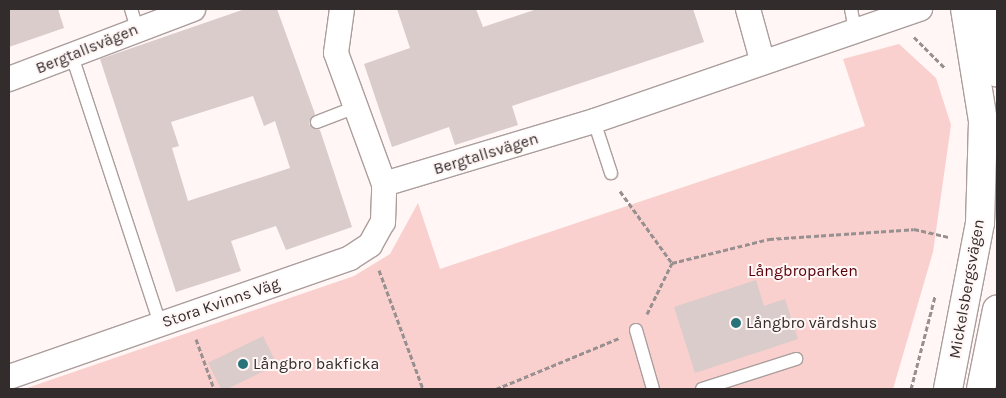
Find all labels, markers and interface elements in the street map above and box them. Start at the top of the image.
street label: Bergtallsvägen [33,20,141,78]
street label: Bergtallsvägen [431,129,541,179]
street label: Mickelsbergsvägen [945,218,989,360]
park label: Långbroparken [748,261,858,281]
street label: Stora Kvinns Väg [160,274,282,332]
place label: Långbro värdshus [746,313,877,333]
marker: Långbro värdshus [730,317,742,329]
place label: Långbro bakficka [253,354,379,374]
marker: Långbro bakficka [237,358,249,370]

